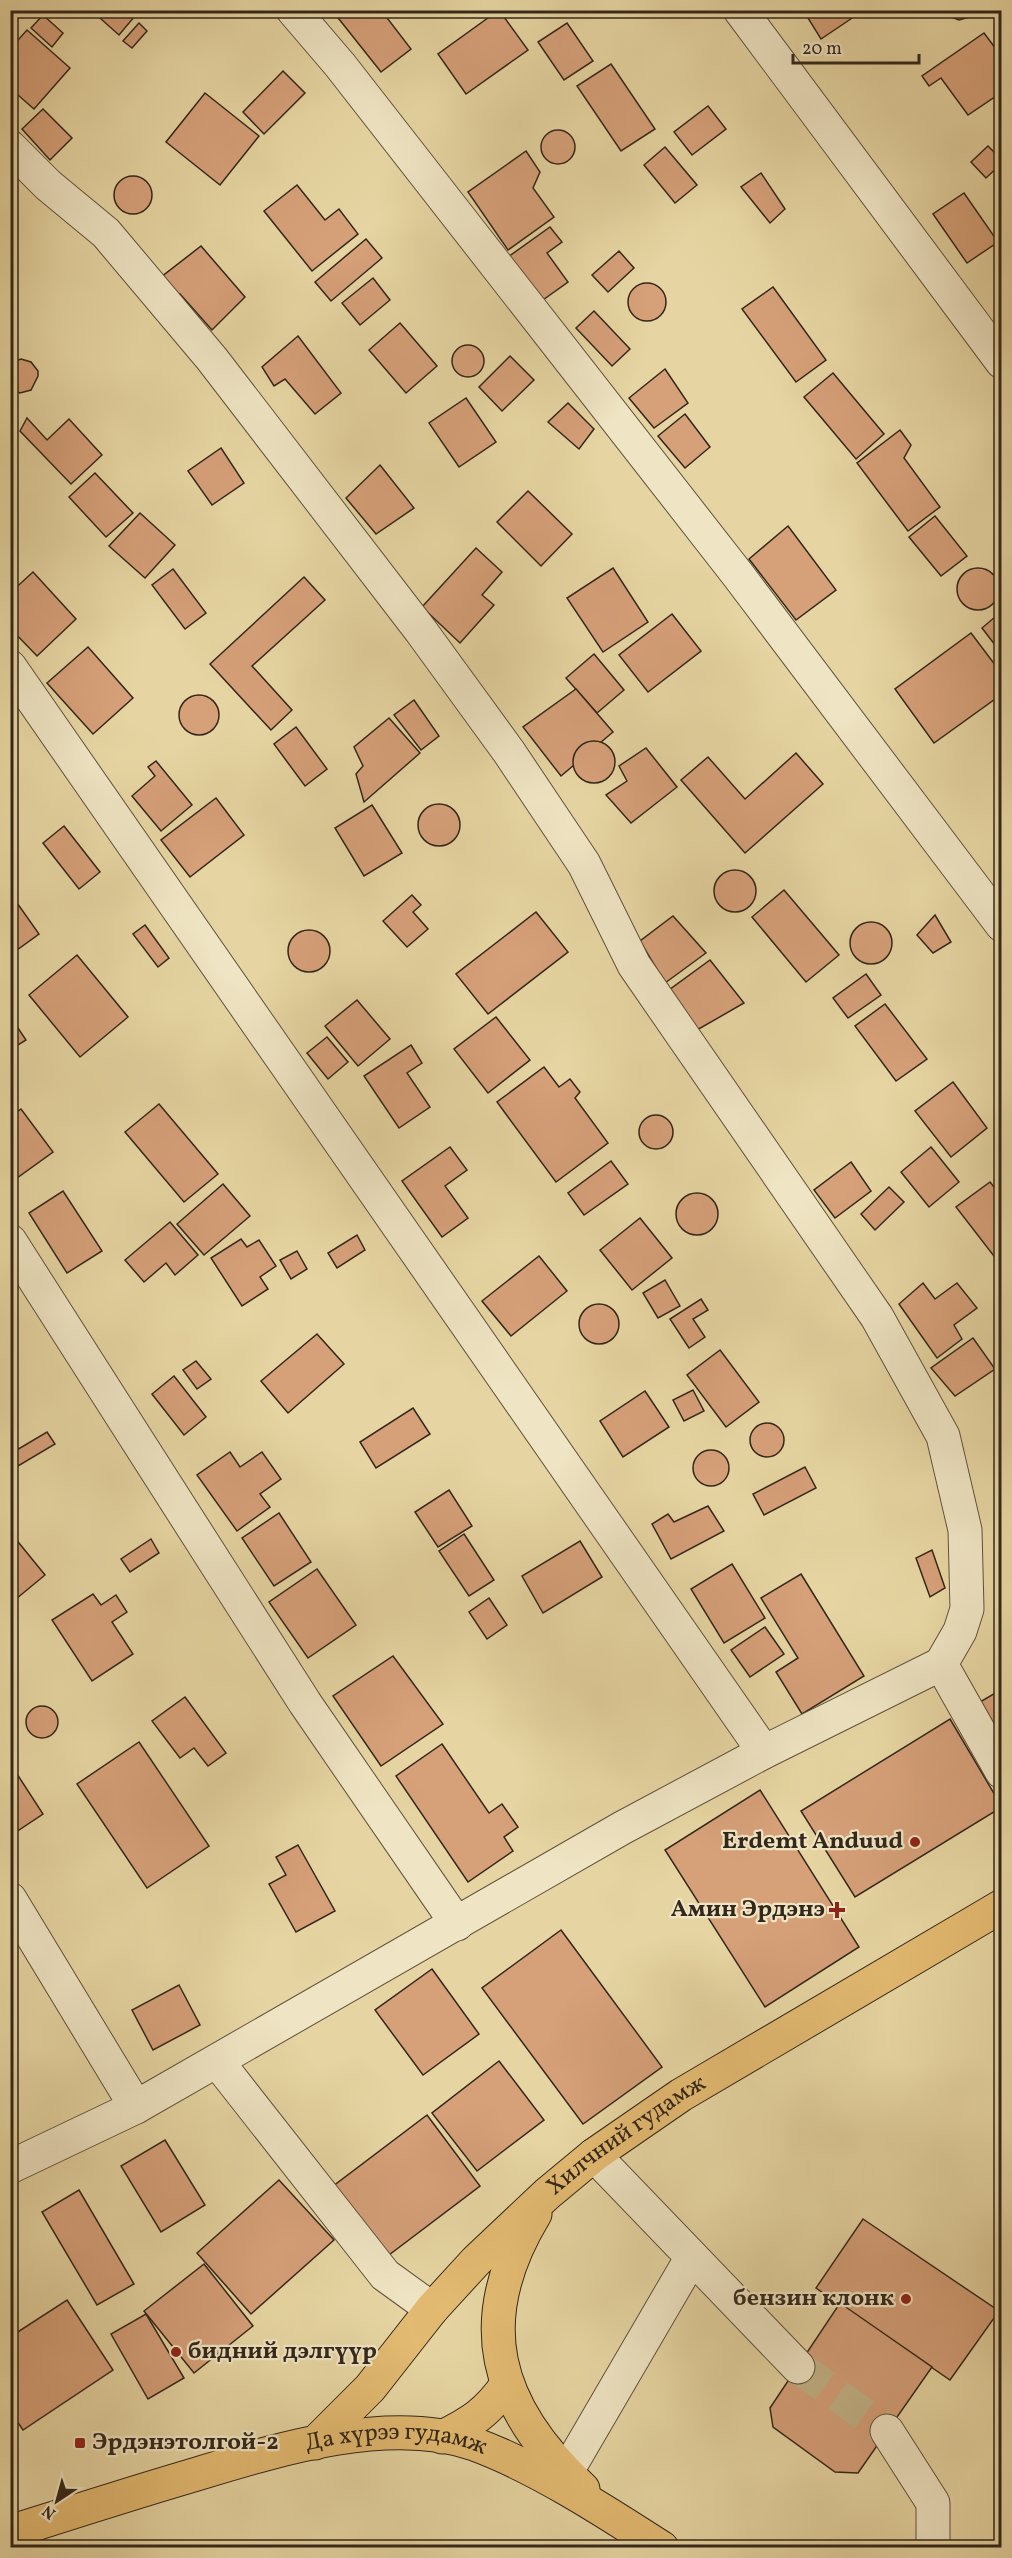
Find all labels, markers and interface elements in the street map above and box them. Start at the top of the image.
scale bar [793,27,919,65]
text: 20 m [802,37,842,62]
place label: Erdemt Anduud [722,1825,903,1859]
marker: Erdemt Anduud [908,1835,922,1849]
place label: Амин Эрдэнэ [671,1893,825,1927]
marker: Амин Эрдэнэ [830,1903,844,1917]
street label: Хилчний гудамж [540,2067,713,2204]
place label: бензин клонк [733,2282,894,2316]
marker: бензин клонк [899,2292,913,2306]
place label: бидний дэлгүүр [188,2335,377,2369]
marker: бидний дэлгүүр [169,2345,183,2359]
street label: Да хүрээ гудамж [302,2416,492,2464]
place label: Эрдэнэтолгой-2 [92,2426,279,2460]
marker: Эрдэнэтолгой-2 [73,2436,87,2450]
north arrow [27,2471,87,2531]
text: N [38,2499,61,2524]

